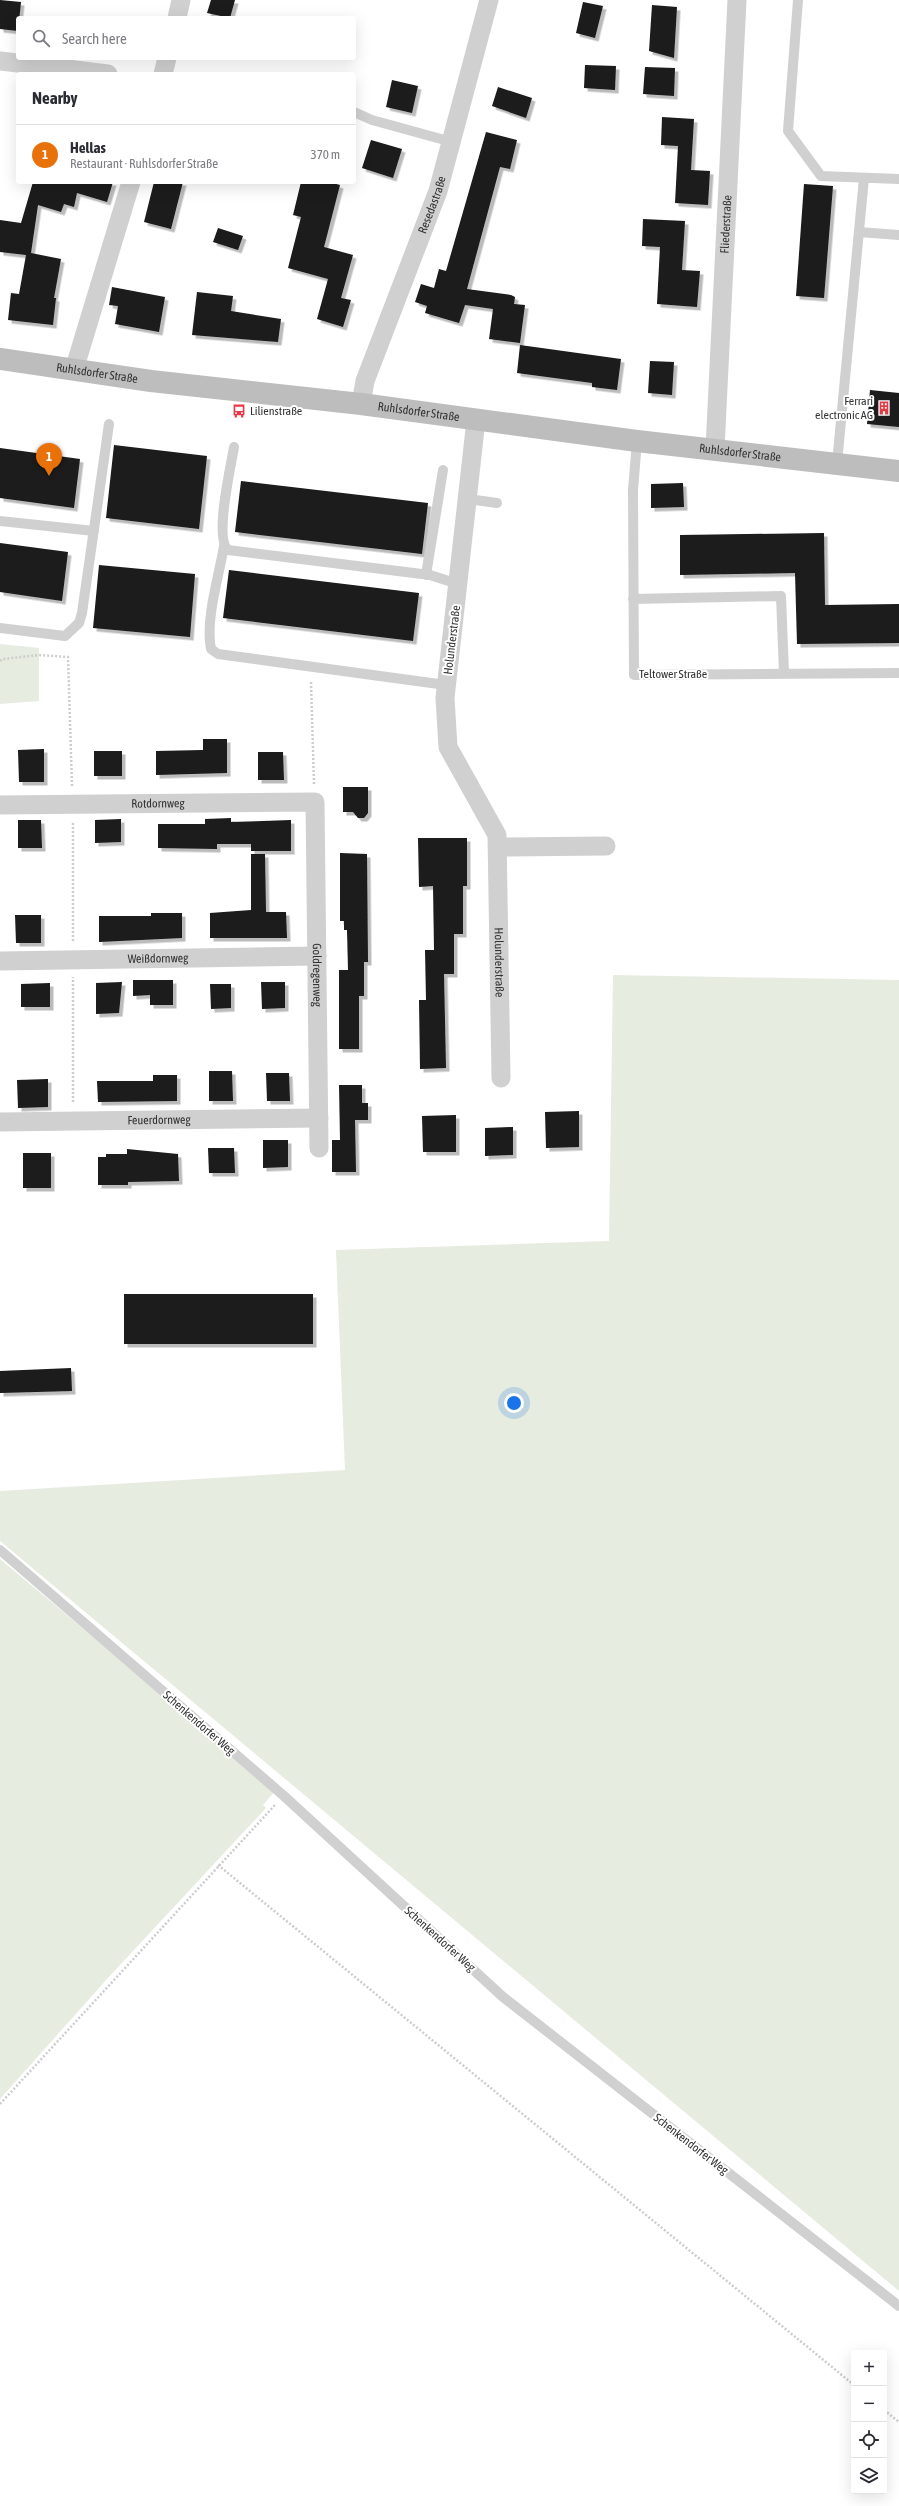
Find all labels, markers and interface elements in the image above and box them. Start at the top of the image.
search box [16,16,356,60]
icon: search [30,27,52,49]
text: Search here [62,30,127,47]
text: Nearby [32,88,78,108]
text: Hellas [70,139,106,156]
text: 1 [42,147,48,162]
text: 370 m [311,147,340,162]
text: Restaurant · Ruhlsdorfer Straße [70,156,218,171]
street label: Resedastraße [415,175,449,235]
street label: Fliederstraße [718,195,734,254]
street label: Ruhlsdorfer Straße [55,360,139,386]
place label: Ferrari electronic AG [815,394,873,422]
street label: Ruhlsdorfer Straße [377,399,460,424]
building icon: Ferrari electronic AG [876,400,892,416]
bus stop icon: Lilienstraße [231,403,247,419]
place label: Lilienstraße [250,404,302,418]
street label: Ruhlsdorfer Straße [698,441,782,464]
pin: 1 [36,443,62,476]
street label: Holunderstraße [441,605,463,675]
street label: Teltower Straße [639,667,707,681]
street label: Rotdornweg [131,796,186,811]
street label: Holunderstraße [492,927,507,997]
street label: Goldregenweg [310,943,324,1008]
street label: Weißdornweg [128,951,189,966]
street label: Feuerdornweg [127,1113,192,1127]
your location [504,1393,524,1413]
street label: Schenkendorfer Weg [160,1688,238,1759]
street label: Schenkendorfer Weg [402,1904,479,1975]
street label: Schenkendorfer Weg [651,2111,732,2178]
map controls [851,2350,887,2494]
button: + [851,2350,887,2386]
button: − [851,2386,887,2422]
button: locate [851,2422,887,2458]
button: layers [851,2458,887,2494]

